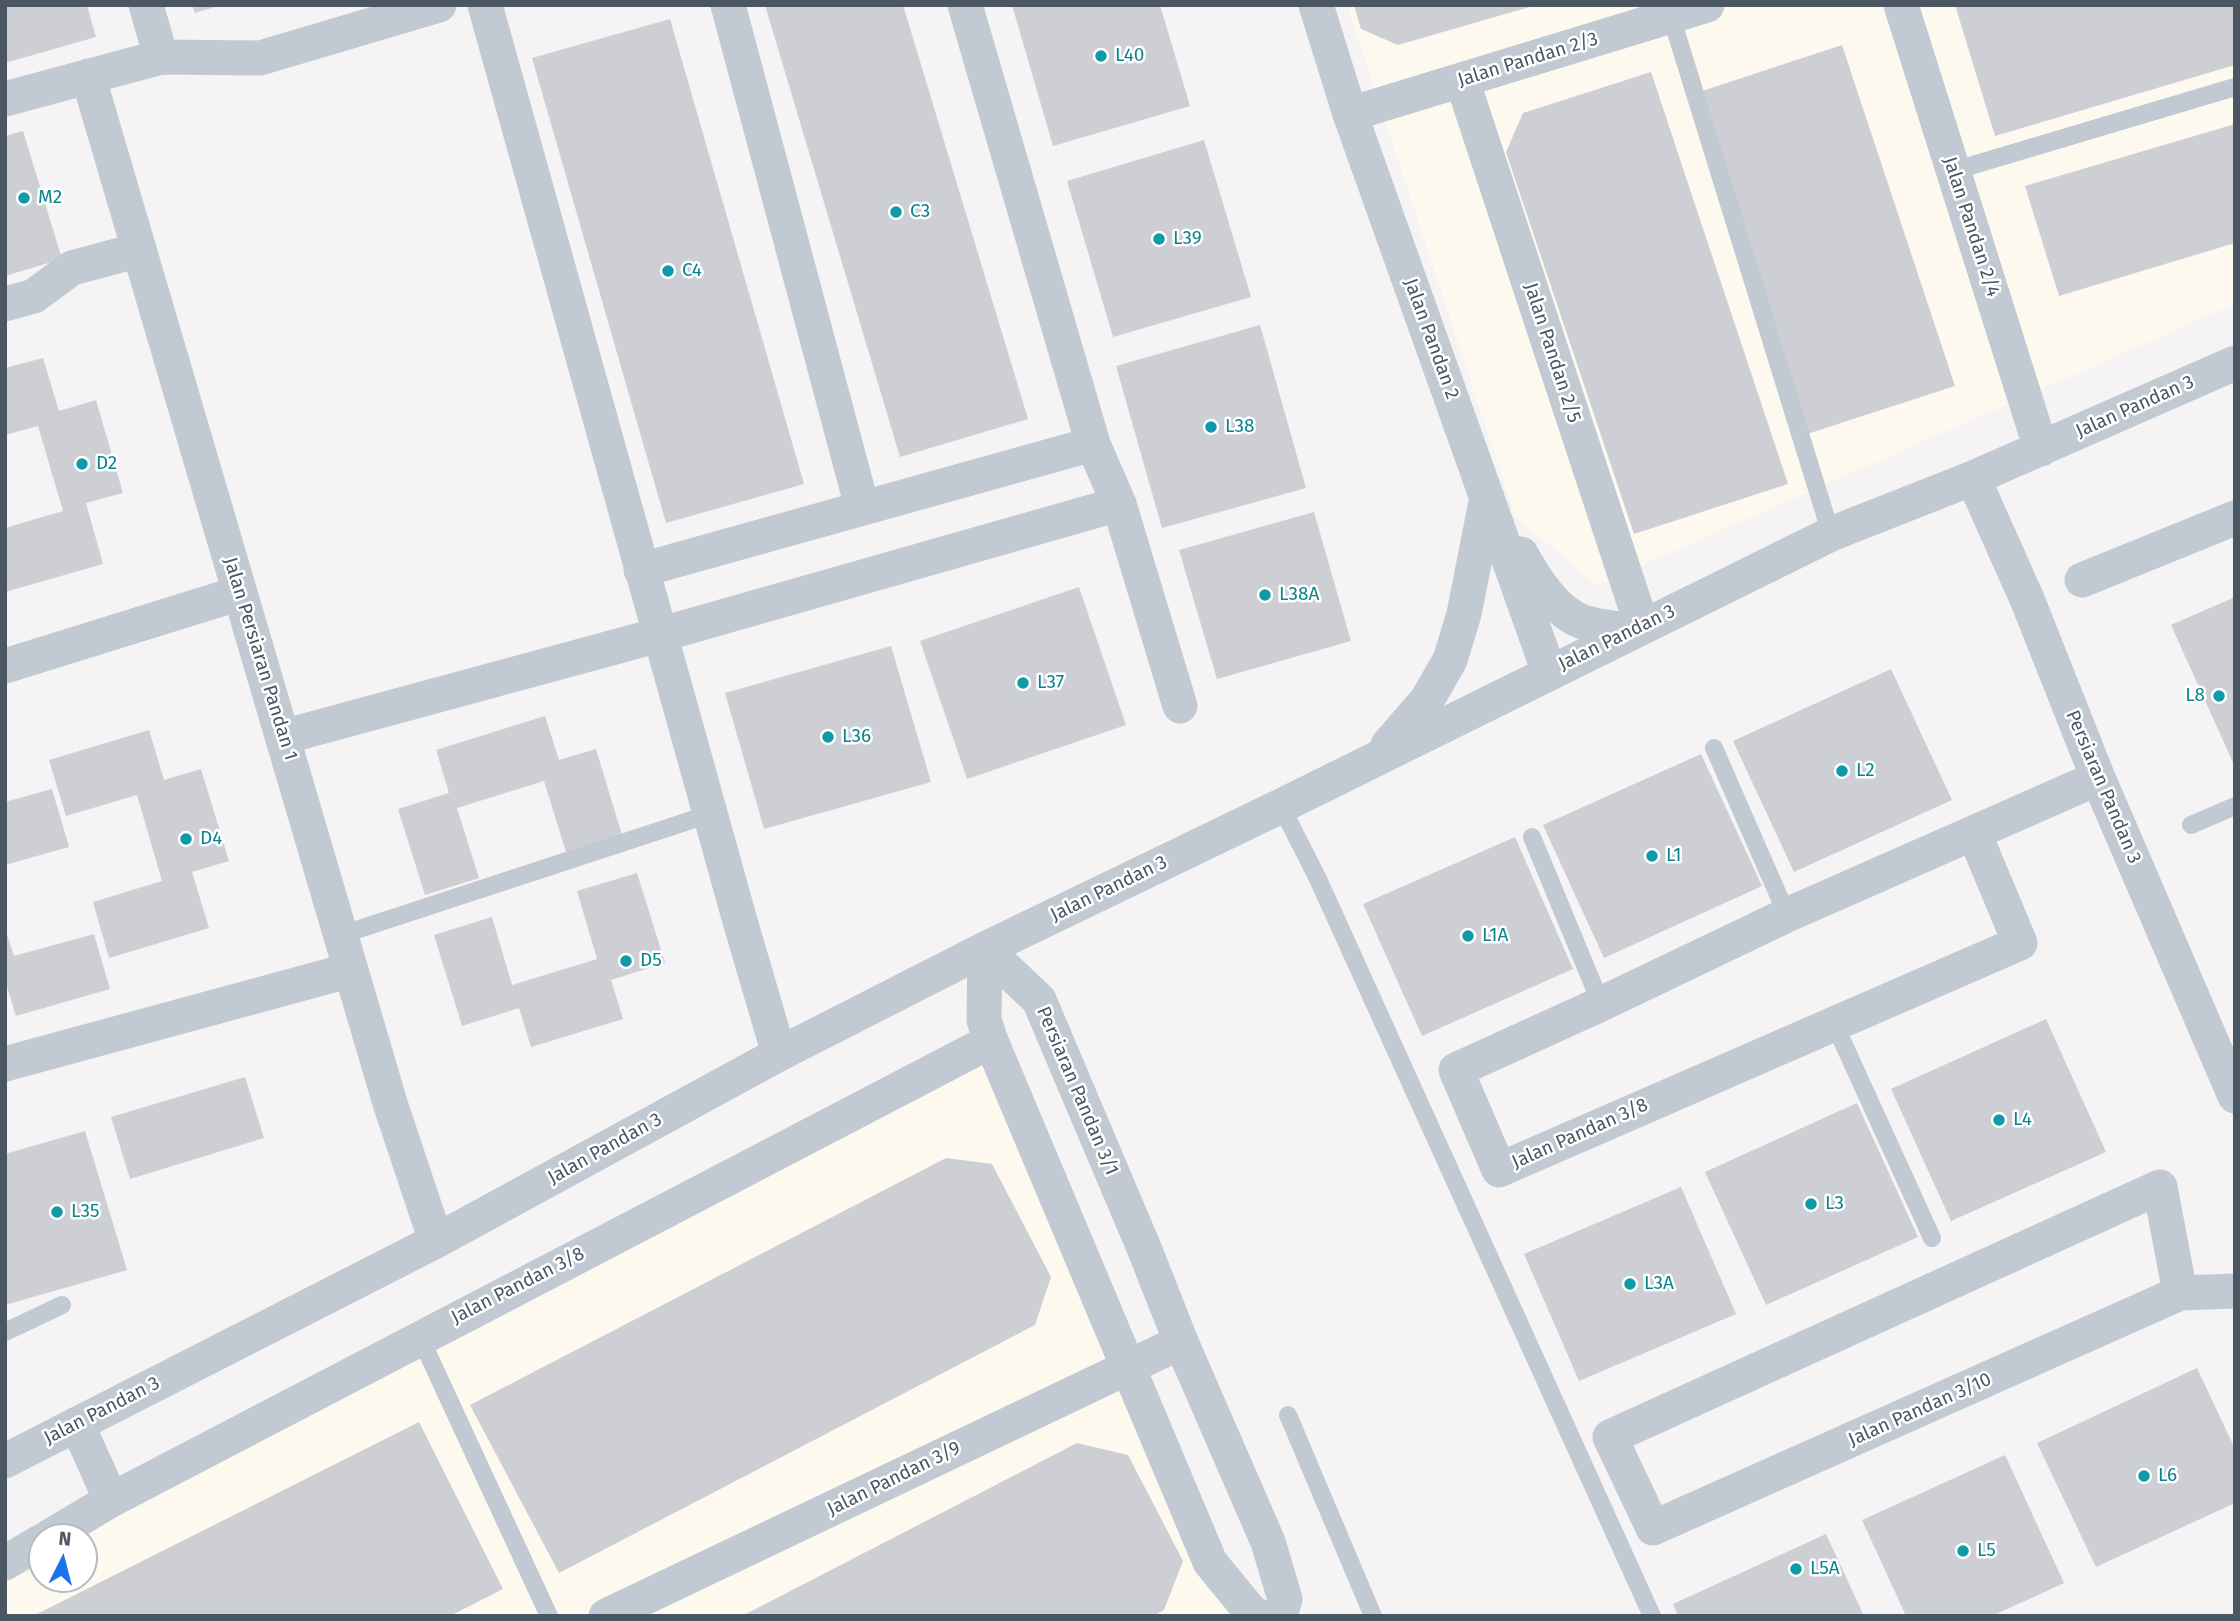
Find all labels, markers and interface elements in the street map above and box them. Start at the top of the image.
street label: Jalan Pandan 2/3 [1455,28,1601,92]
place label: L40 [1115,45,1144,67]
marker: L40 [1093,48,1109,64]
street label: Jalan Pandan 2/4 [1938,154,2004,300]
place label: M2 [38,187,62,209]
marker: M2 [16,190,32,206]
place label: C3 [910,201,930,223]
marker: C3 [888,204,904,220]
place label: L39 [1173,228,1202,250]
marker: L39 [1151,231,1167,247]
place label: C4 [682,260,702,282]
marker: C4 [660,263,676,279]
street label: Jalan Pandan 2 [1399,276,1463,402]
street label: Jalan Pandan 2/5 [1519,280,1585,426]
street label: Jalan Pandan 3 [2072,371,2198,443]
place label: L38 [1225,416,1254,438]
marker: L38 [1203,419,1219,435]
place label: D2 [96,453,117,475]
marker: D2 [74,456,90,472]
street label: Jalan Persiaran Pandan 1 [218,555,302,763]
place label: L38A [1279,584,1319,606]
marker: L38A [1257,587,1273,603]
street label: Jalan Pandan 3 [1555,600,1679,676]
place label: L37 [1037,672,1064,694]
marker: L37 [1015,675,1031,691]
place label: L8 [2185,685,2205,707]
marker: L8 [2211,688,2227,704]
street label: Persiaran Pandan 3 [2060,707,2146,867]
place label: L36 [842,726,871,748]
marker: L36 [820,729,836,745]
place label: L2 [1856,760,1875,782]
marker: L2 [1834,763,1850,779]
place label: D4 [200,828,222,850]
marker: D4 [178,831,194,847]
place label: L1 [1666,845,1681,867]
marker: L1 [1644,848,1660,864]
street label: Jalan Pandan 3 [1047,851,1171,927]
place label: L1A [1482,925,1508,947]
marker: L1A [1460,928,1476,944]
place label: D5 [640,950,662,972]
marker: D5 [618,953,634,969]
street label: Persiaran Pandan 3/1 [1031,1003,1123,1179]
street label: Jalan Pandan 3/8 [1509,1094,1651,1174]
street label: Jalan Pandan 3 [544,1108,666,1190]
place label: L4 [2013,1109,2032,1131]
marker: L4 [1991,1112,2007,1128]
place label: L3 [1825,1193,1844,1215]
marker: L3 [1803,1196,1819,1212]
place label: L35 [71,1201,99,1223]
marker: L35 [49,1204,65,1220]
street label: Jalan Pandan 3/8 [448,1243,588,1329]
place label: L3A [1644,1273,1674,1295]
marker: L3A [1622,1276,1638,1292]
street label: Jalan Pandan 3/10 [1845,1368,1995,1452]
street label: Jalan Pandan 3 [40,1372,164,1450]
street label: Jalan Pandan 3/9 [824,1437,964,1521]
place label: L6 [2158,1465,2177,1487]
marker: L6 [2136,1468,2152,1484]
north arrow [28,1523,98,1593]
text: N [58,1527,73,1551]
place label: L5 [1977,1540,1996,1562]
marker: L5 [1955,1543,1971,1559]
place label: L5A [1810,1558,1840,1580]
marker: L5A [1788,1561,1804,1577]

